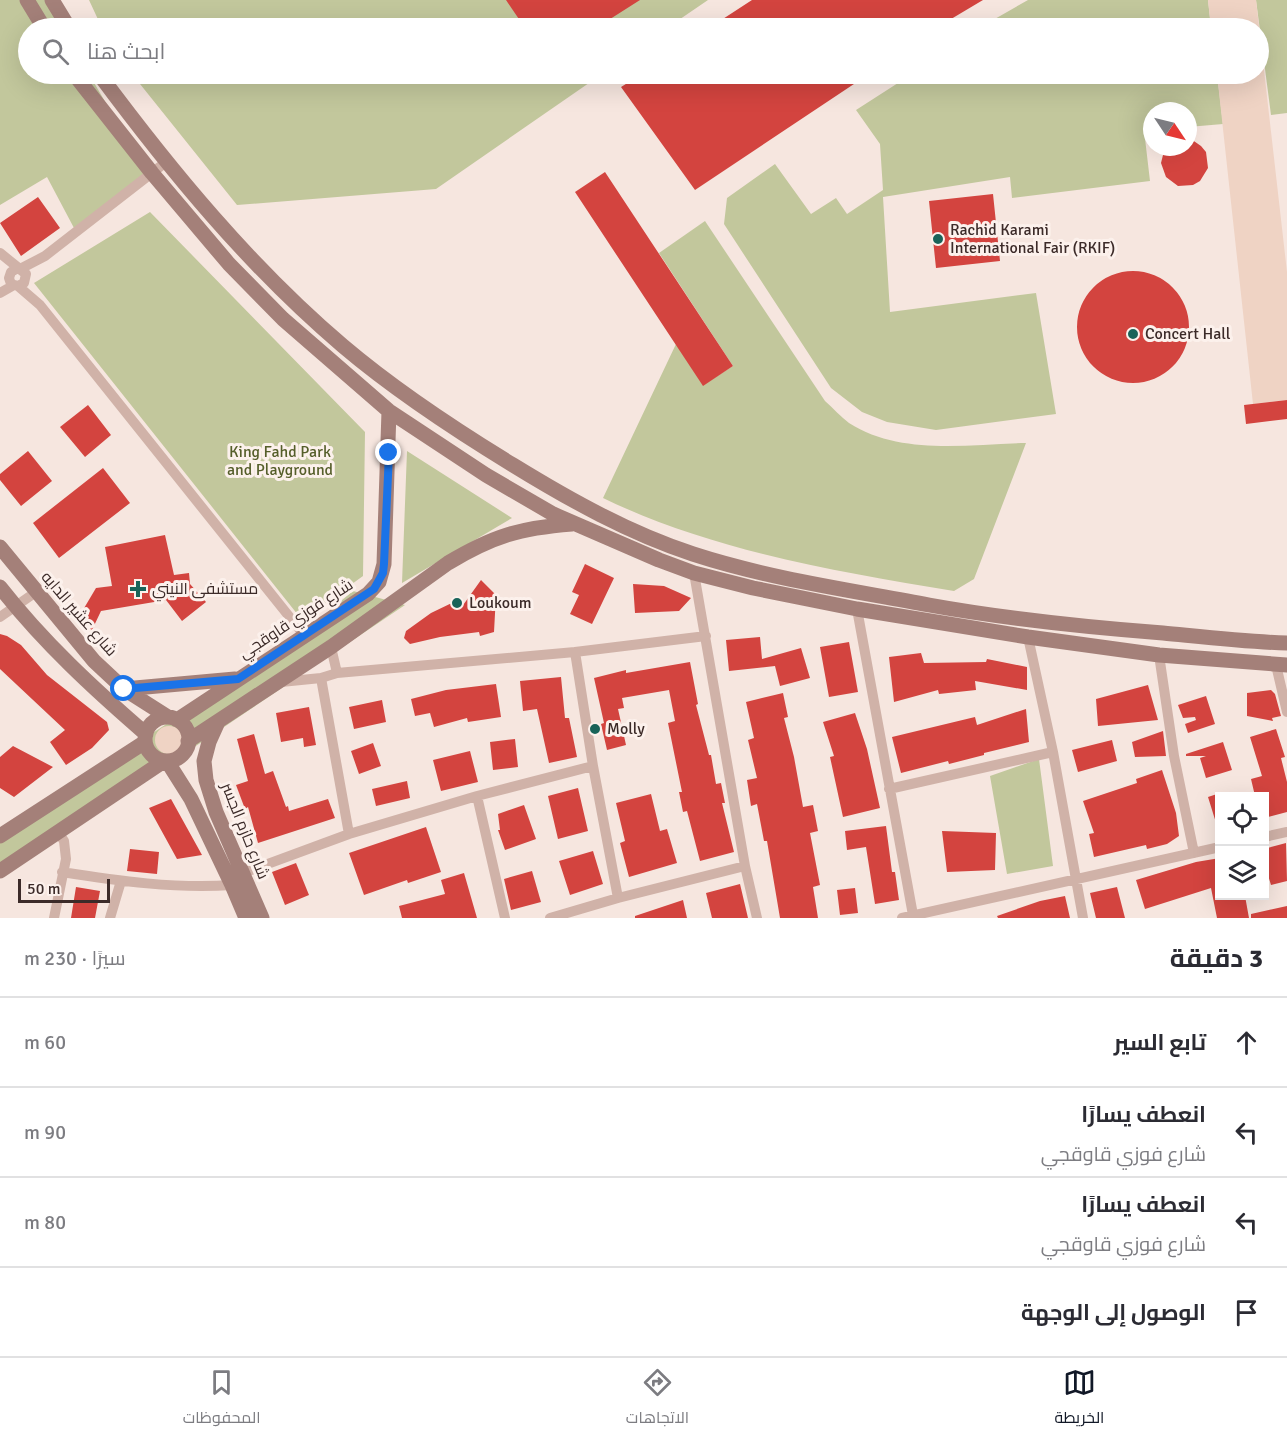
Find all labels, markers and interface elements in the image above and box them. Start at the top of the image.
search box [18,18,1269,84]
icon: search [39,35,72,68]
text: ابحث هنا [87,38,165,65]
north arrow [1143,102,1197,156]
place label: Rachid Karami International Fair (RKIF) [950,220,1115,258]
marker: Rachid Karami International Fair (RKIF) [931,232,945,246]
place label: Concert Hall [1145,324,1231,344]
marker: Concert Hall [1126,327,1140,341]
route end [375,439,401,465]
park label: King Fahd Park and Playground [227,442,333,480]
street label: شارع عشير الدايه [36,567,121,661]
street label: شارع فوزي قاوقجي [235,575,359,666]
place label: مستشفى النيني [152,579,258,602]
marker: مستشفى النيني [129,580,147,598]
place label: Loukoum [469,593,532,613]
marker: Loukoum [450,596,464,610]
route start [110,675,136,701]
place label: Molly [607,719,645,739]
marker: Molly [588,722,602,736]
street label: شارع حازم الجسر [215,779,273,883]
map controls [1215,792,1269,900]
button: locate [1215,792,1269,846]
button: layers [1215,846,1269,900]
scale bar [18,876,110,904]
text: 50 m [27,879,61,899]
text: 3 دقيقة [1170,943,1263,975]
text: سيرًا · 230 m [24,946,125,971]
icon: ahead [1230,1026,1263,1059]
text: تابع السير [1114,1029,1206,1056]
text: 60 m [24,1030,66,1055]
text: انعطف يسارًا [1081,1101,1206,1128]
icon: left [1230,1116,1263,1149]
text: 90 m [24,1120,66,1145]
text: شارع فوزي قاوقجي [1041,1142,1206,1167]
text: انعطف يسارًا [1081,1191,1206,1218]
icon: left [1230,1206,1263,1239]
text: 80 m [24,1210,66,1235]
text: شارع فوزي قاوقجي [1041,1232,1206,1257]
icon: arrive [1230,1296,1263,1329]
text: الوصول إلى الوجهة [1021,1299,1206,1326]
tab: المحفوظات [183,1366,261,1432]
tab: الاتجاهات [626,1366,689,1432]
tab: الخريطة [1054,1366,1104,1432]

